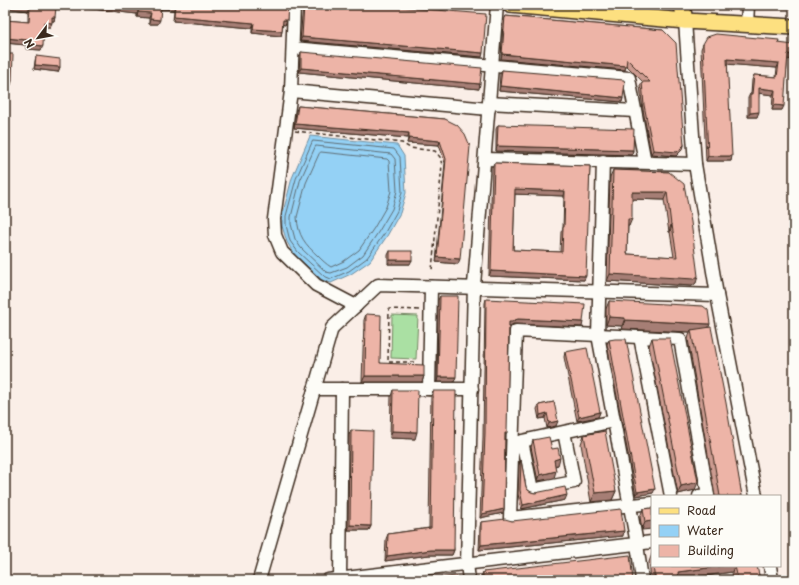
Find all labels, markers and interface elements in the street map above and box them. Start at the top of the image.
north arrow [18,18,58,58]
text: N [19,35,39,52]
legend [651,495,781,567]
text: Road [687,501,716,519]
text: Water [687,521,724,539]
text: Building [687,541,734,559]

